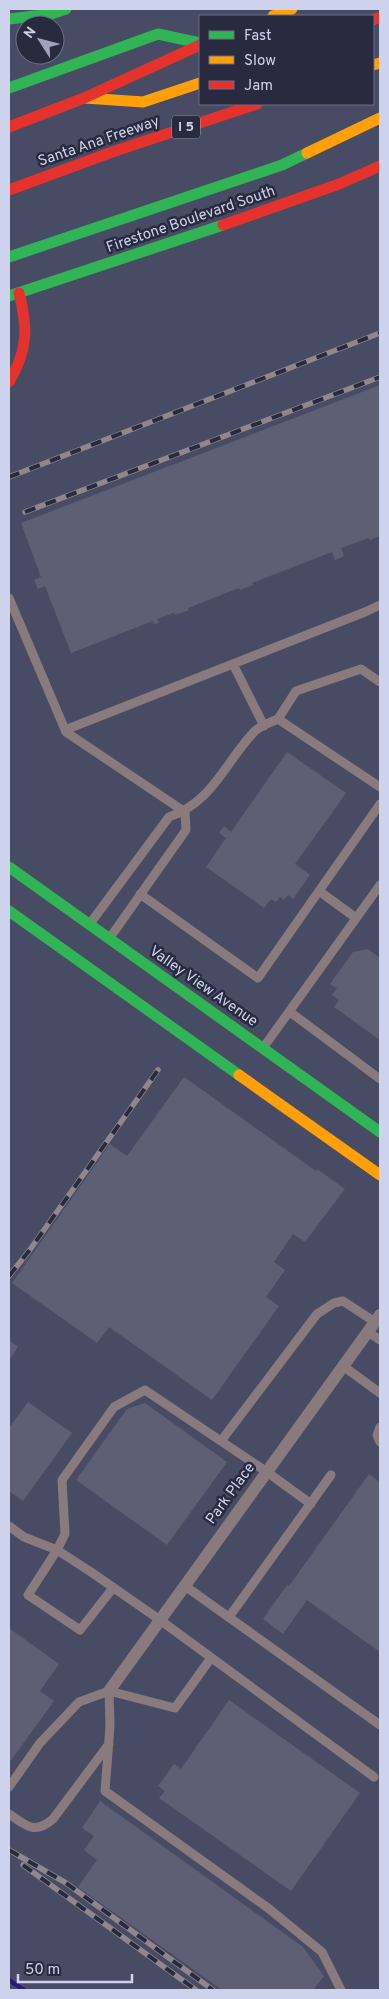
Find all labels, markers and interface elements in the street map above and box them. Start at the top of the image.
north arrow [15,15,65,65]
legend [199,15,374,105]
text: N [21,24,41,42]
text: Fast [244,27,272,46]
text: Slow [244,52,276,71]
text: Jam [244,77,273,96]
street label: Santa Ana Freeway [36,112,162,172]
road number: I 5 [172,115,200,138]
street label: Firestone Boulevard South [104,182,278,258]
street label: Valley View Avenue [145,942,261,1032]
street label: Park Place [202,1459,260,1529]
scale bar [18,1952,131,1984]
text: 50 m [25,1961,60,1980]

